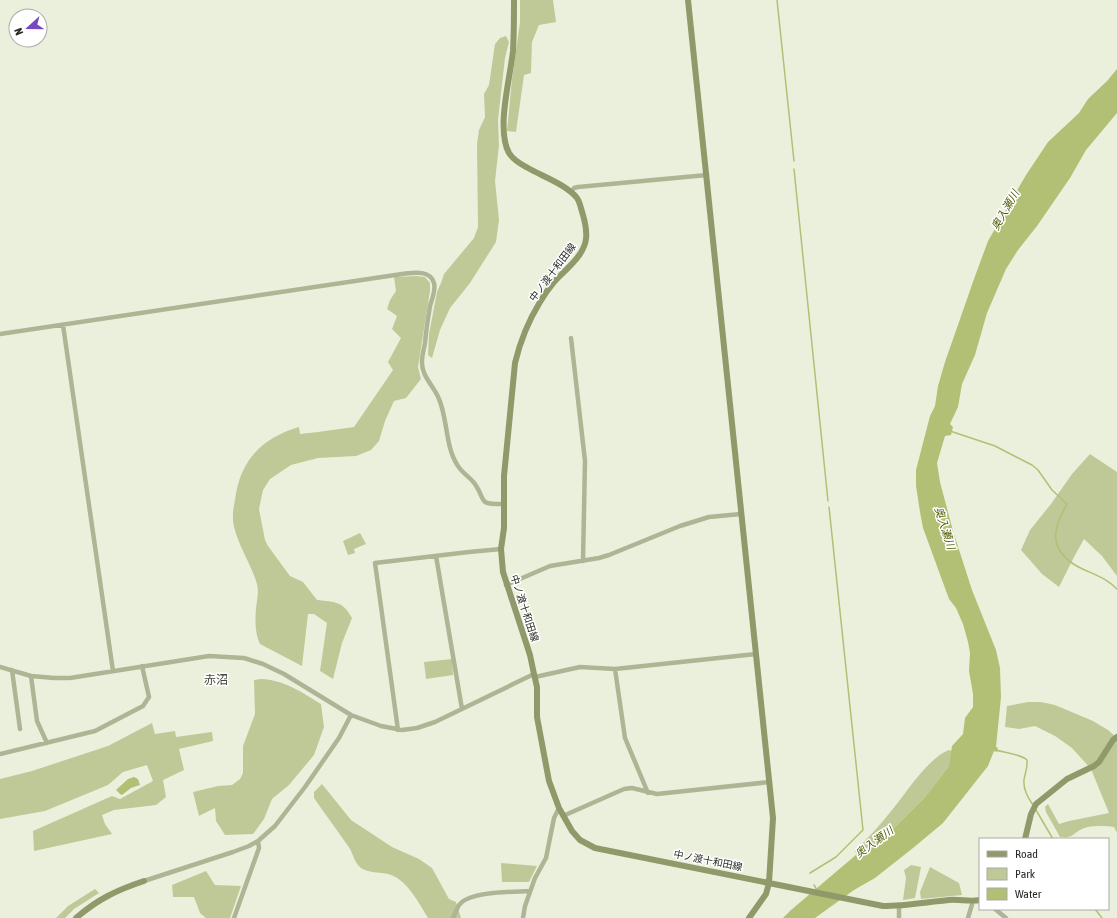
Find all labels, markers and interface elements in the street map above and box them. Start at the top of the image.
north arrow [8,8,48,48]
text: N [12,26,25,37]
water label: 奥入瀬川 [989,187,1022,232]
street label: 中ノ渡十和田線 [527,241,578,304]
water label: 奥入瀬川 [932,505,958,552]
street label: 中ノ渡十和田線 [508,573,541,643]
district label: 赤沼 [204,673,228,687]
water label: 奥入瀬川 [853,824,896,860]
legend [979,838,1109,910]
text: Road [1015,847,1038,861]
street label: 中ノ渡十和田線 [672,848,743,873]
text: Park [1015,867,1036,881]
text: Water [1015,887,1042,901]

